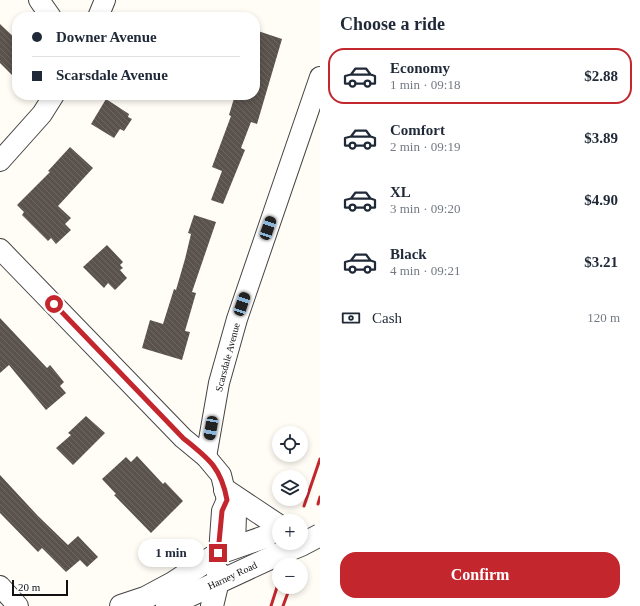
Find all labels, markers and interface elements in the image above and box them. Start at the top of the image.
text: Choose a ride [340,14,445,34]
text: Downer Avenue [56,29,157,45]
icon: car [342,58,378,94]
text: Economy [390,60,450,76]
text: Scarsdale Avenue [56,67,168,83]
text: $2.88 [584,68,618,84]
text: 1 min · 09:18 [390,77,460,92]
icon: car [342,120,378,156]
text: Comfort [390,122,445,138]
text: $3.89 [584,130,618,146]
text: 2 min · 09:19 [390,139,460,154]
icon: car [342,182,378,218]
text: XL [390,184,411,200]
text: $4.90 [584,192,618,208]
text: 3 min · 09:20 [390,201,460,216]
car [258,215,278,241]
icon: car [342,244,378,280]
text: Black [390,246,427,262]
text: $3.21 [584,254,618,270]
text: 4 min · 09:21 [390,263,460,278]
car [232,291,252,317]
route start [45,295,63,313]
icon: cash [340,307,362,329]
text: Cash [372,310,402,326]
text: 120 m [587,310,620,325]
street label: Scarsdale Avenue [213,321,242,393]
car [203,415,219,441]
map controls [272,426,308,594]
button: locate [272,426,308,462]
button: layers [272,470,308,506]
button: + [272,514,308,550]
callout: 1 min [138,539,204,567]
route end [209,544,227,562]
text: 1 min [155,545,187,560]
button: Confirm [340,552,620,598]
button: − [272,558,308,594]
street label: Harney Road [206,559,259,592]
scale bar [12,578,68,597]
text: 20 m [18,581,40,593]

